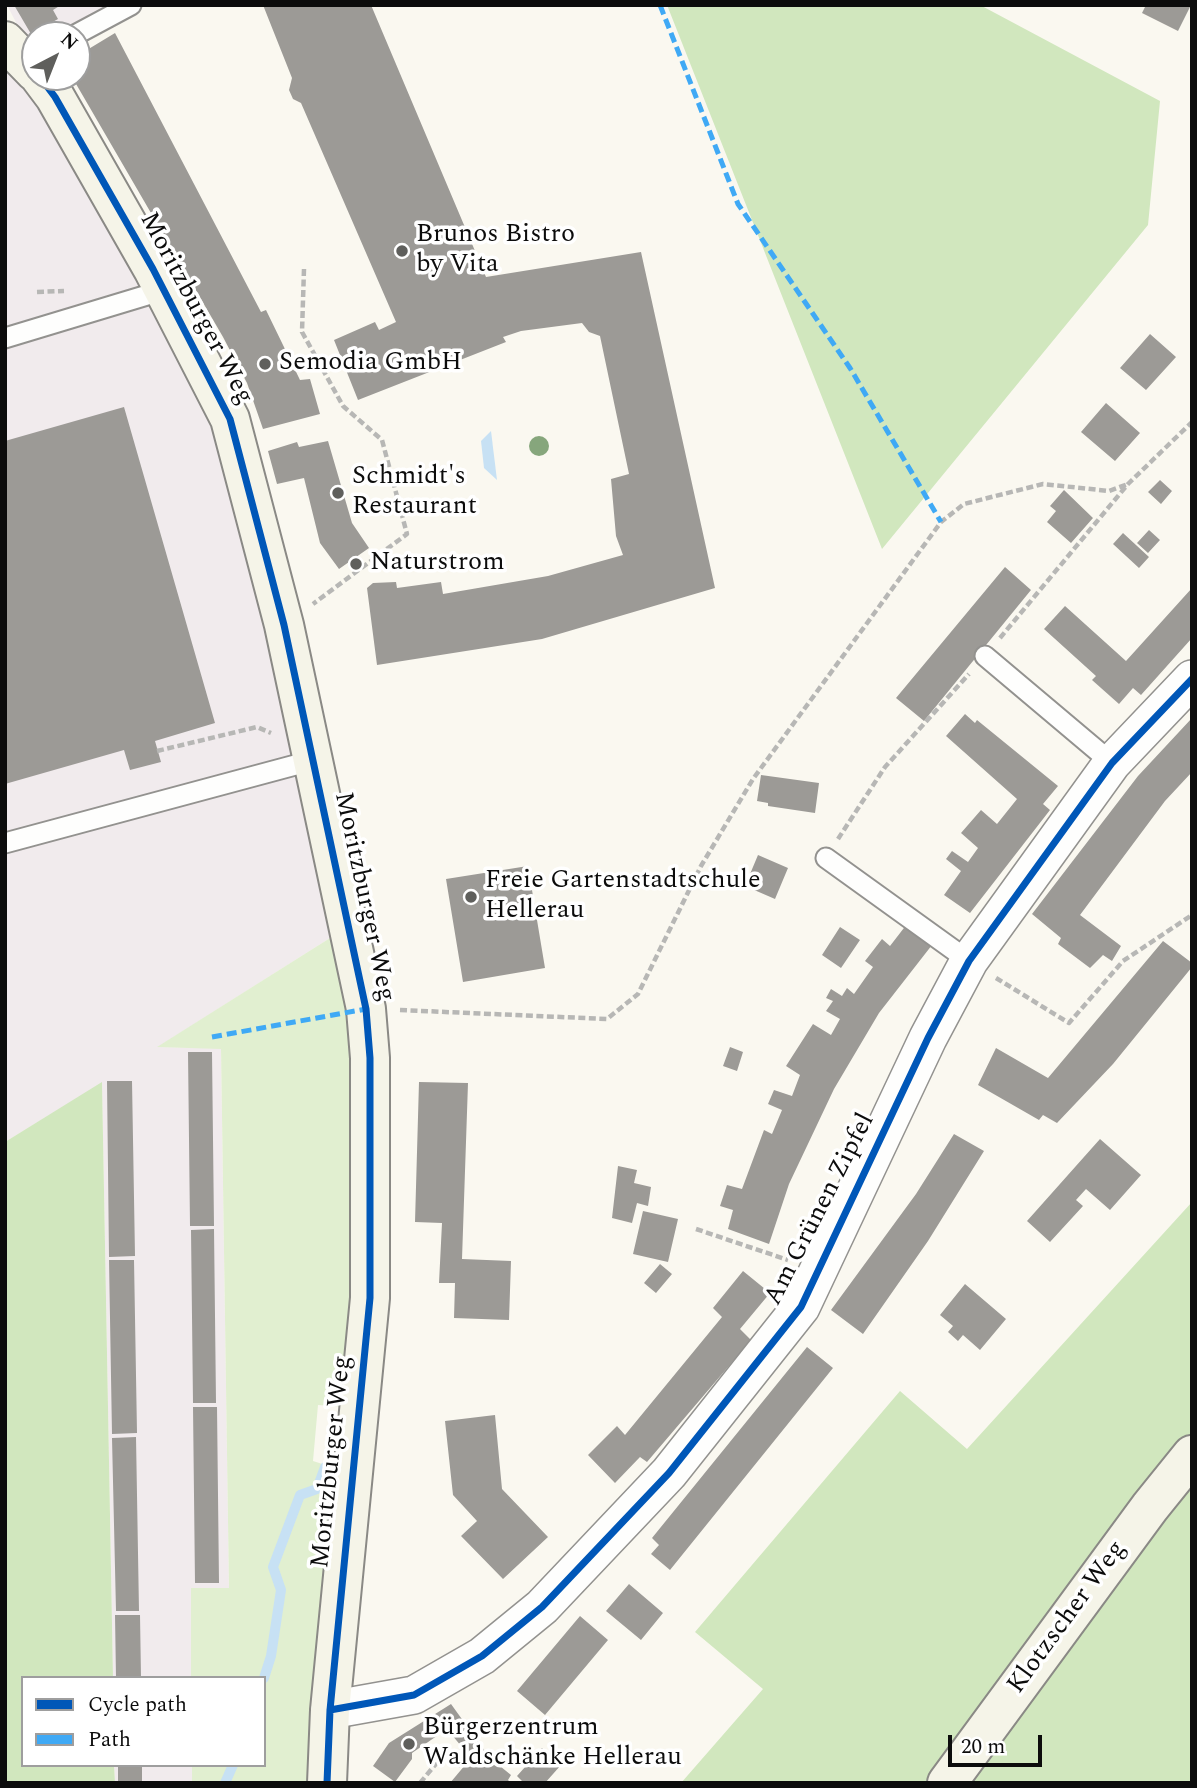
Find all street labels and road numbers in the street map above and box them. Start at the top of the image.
street label: Moritzburger Weg [131,207,259,411]
street label: Moritzburger Weg [326,789,400,1005]
street label: Am Grünen Zipfel [759,1109,883,1311]
street label: Moritzburger Weg [306,1354,360,1570]
street label: Klotzscher Weg [1002,1535,1134,1701]

